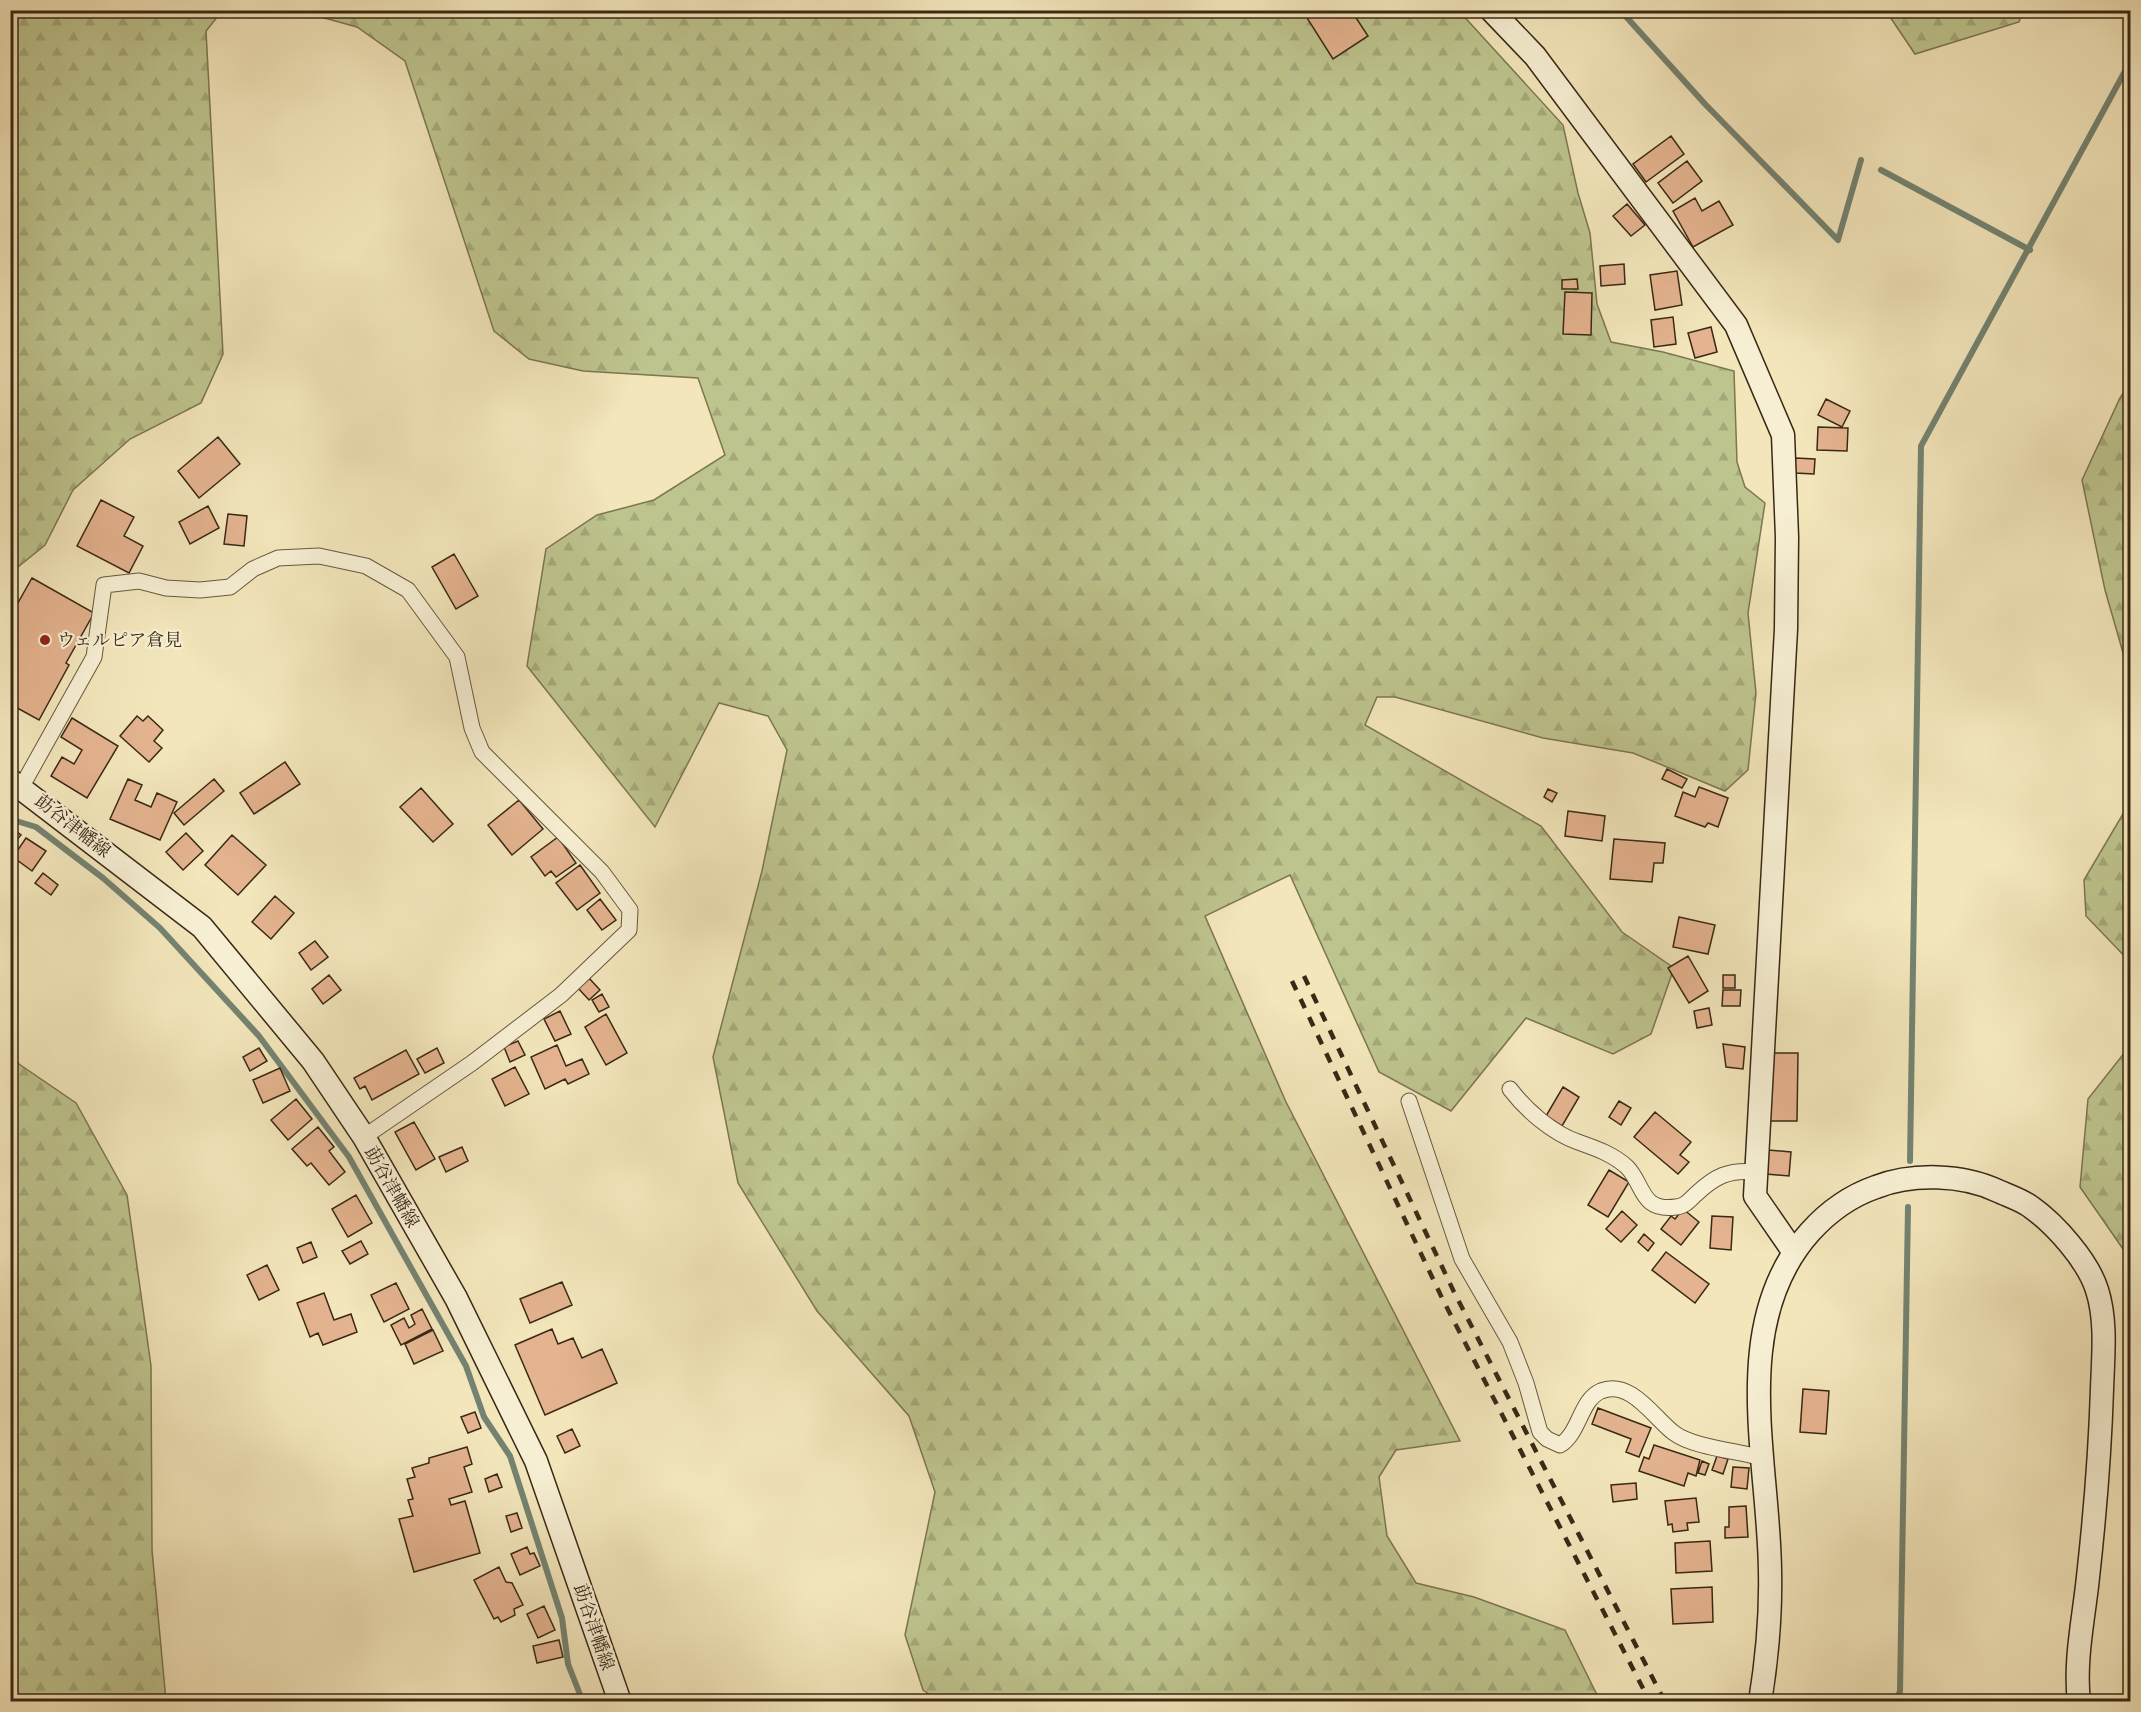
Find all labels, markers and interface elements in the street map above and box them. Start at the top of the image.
place label: ウェルピア倉見 [57,630,182,651]
marker: ウェルピア倉見 [38,633,52,647]
street label: 莇谷津幡線 [31,790,115,862]
street label: 莇谷津幡線 [360,1143,423,1231]
street label: 莇谷津幡線 [569,1581,618,1673]

